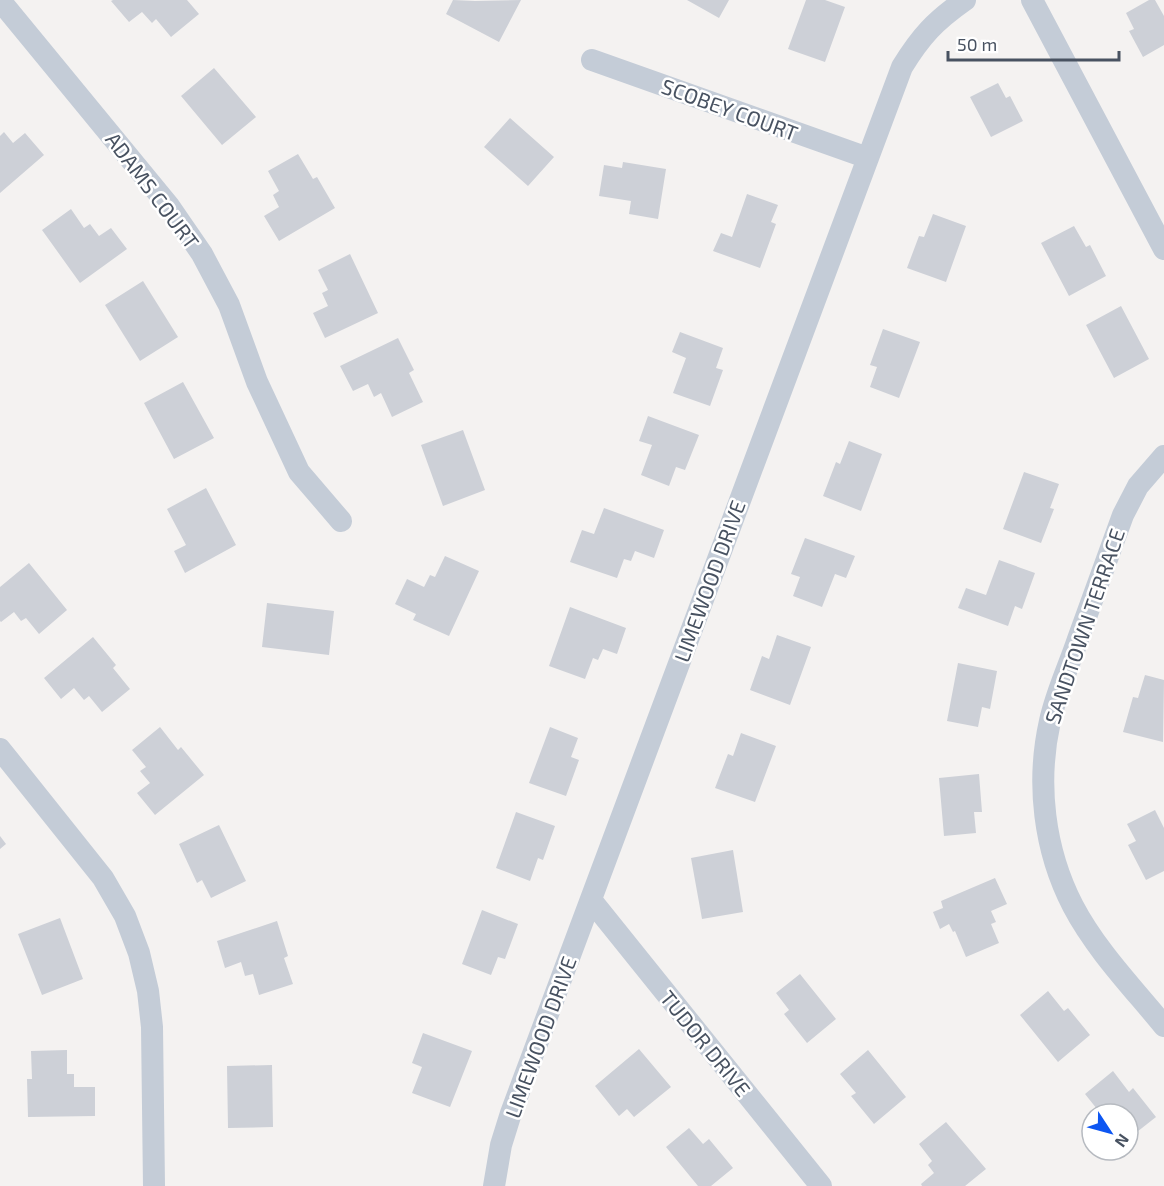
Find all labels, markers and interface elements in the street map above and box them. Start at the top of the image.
scale bar [948,24,1119,62]
text: 50 m [957,33,997,55]
street label: SCOBEY COURT [658,73,802,145]
street label: ADAMS COURT [101,127,205,253]
street label: LIMEWOOD DRIVE [668,497,750,665]
street label: SANDTOWN TERRACE [1039,525,1129,727]
street label: LIMEWOOD DRIVE [499,953,581,1121]
street label: TUDOR DRIVE [656,985,756,1101]
north arrow [1080,1102,1140,1162]
text: N [1111,1131,1134,1151]

